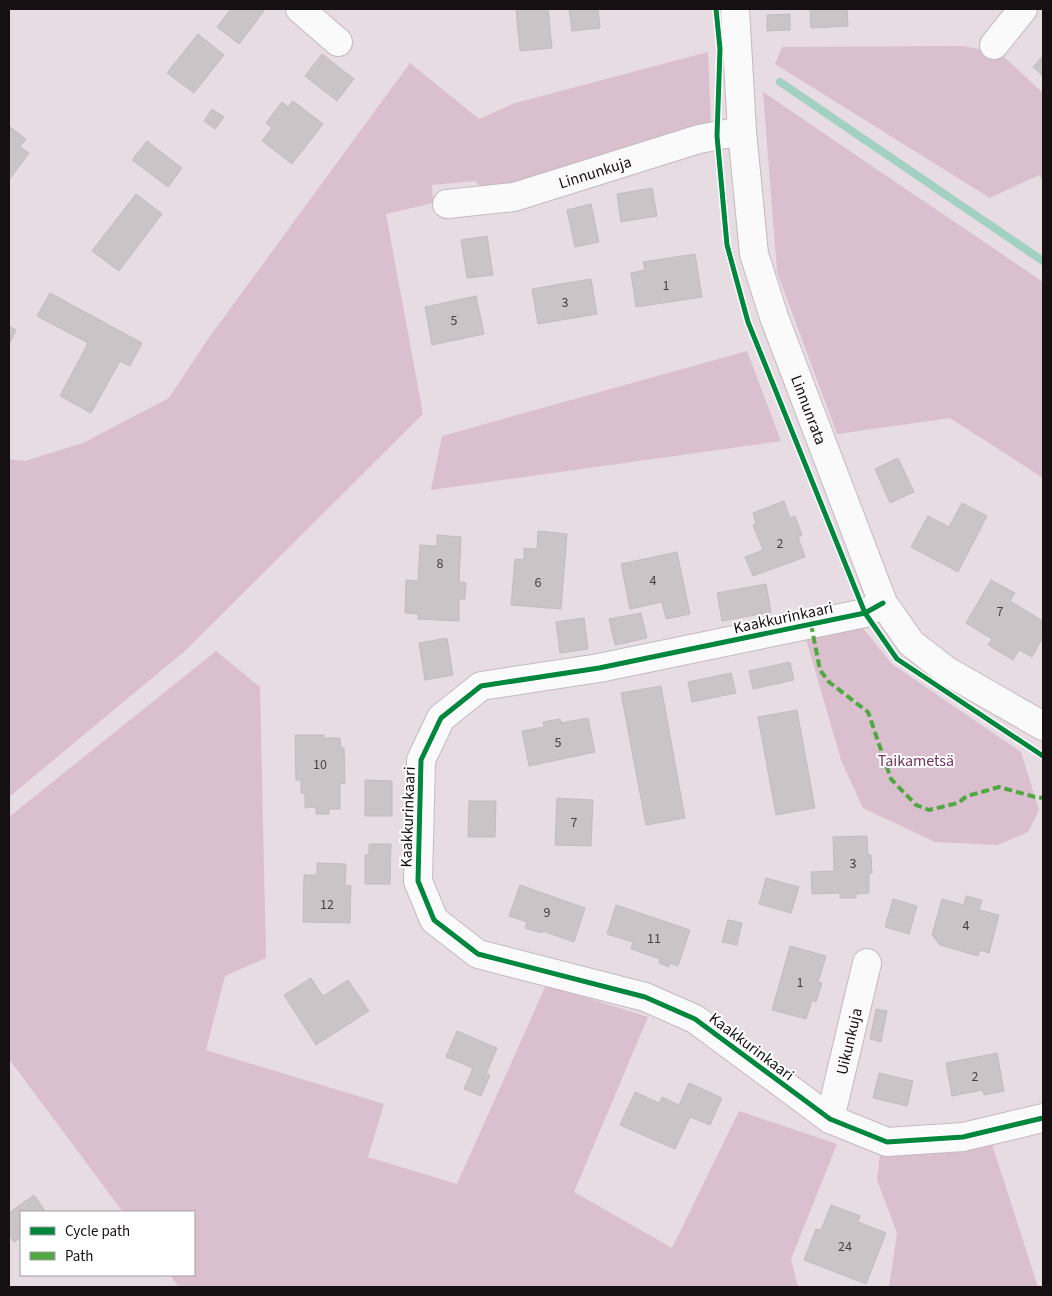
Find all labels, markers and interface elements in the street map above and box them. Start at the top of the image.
street label: Linnunkuja [556,151,634,194]
house number: 1 [663,276,670,296]
house number: 3 [562,293,569,313]
house number: 5 [451,311,458,331]
street label: Linnunrata [785,372,832,448]
house number: 2 [777,534,784,554]
house number: 8 [437,554,444,574]
house number: 4 [650,571,657,591]
house number: 6 [535,573,542,593]
street label: Kaakkurinkaari [731,597,835,639]
house number: 7 [997,602,1004,622]
house number: 5 [555,733,562,753]
park label: Taikametsä [878,750,954,772]
house number: 10 [313,755,327,775]
street label: Kaakkurinkaari [395,766,421,868]
house number: 7 [571,813,578,833]
house number: 3 [850,854,857,874]
house number: 12 [320,895,334,915]
house number: 9 [544,903,551,923]
house number: 4 [963,916,970,936]
house number: 11 [647,929,661,949]
house number: 1 [797,973,804,993]
street label: Uikunkuja [831,1006,868,1077]
street label: Kaakkurinkaari [704,1008,798,1086]
house number: 2 [972,1067,979,1087]
legend [20,1211,195,1276]
text: Cycle path [65,1221,130,1242]
house number: 24 [838,1237,852,1257]
text: Path [65,1246,93,1267]

